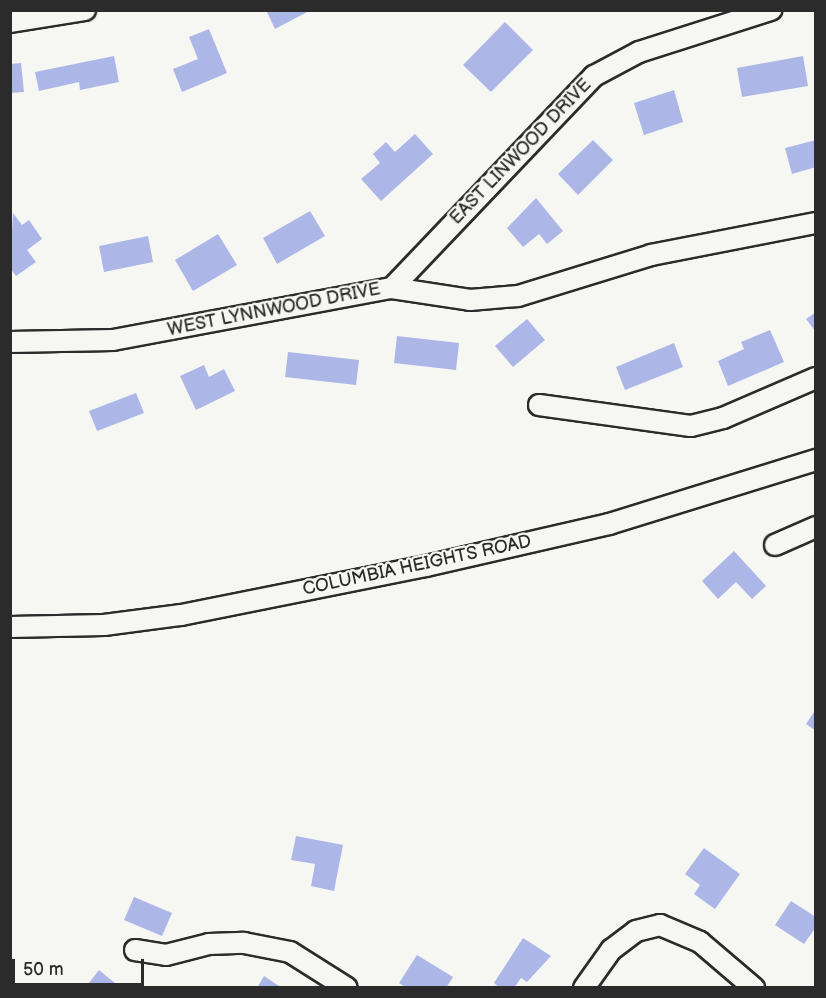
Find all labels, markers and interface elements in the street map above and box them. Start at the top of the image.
street label: EAST LINWOOD DRIVE [446,75,596,229]
street label: WEST LYNNWOOD DRIVE [166,279,382,341]
street label: COLUMBIA HEIGHTS ROAD [301,531,533,601]
scale bar [15,947,147,985]
text: 50 m [23,959,64,980]

